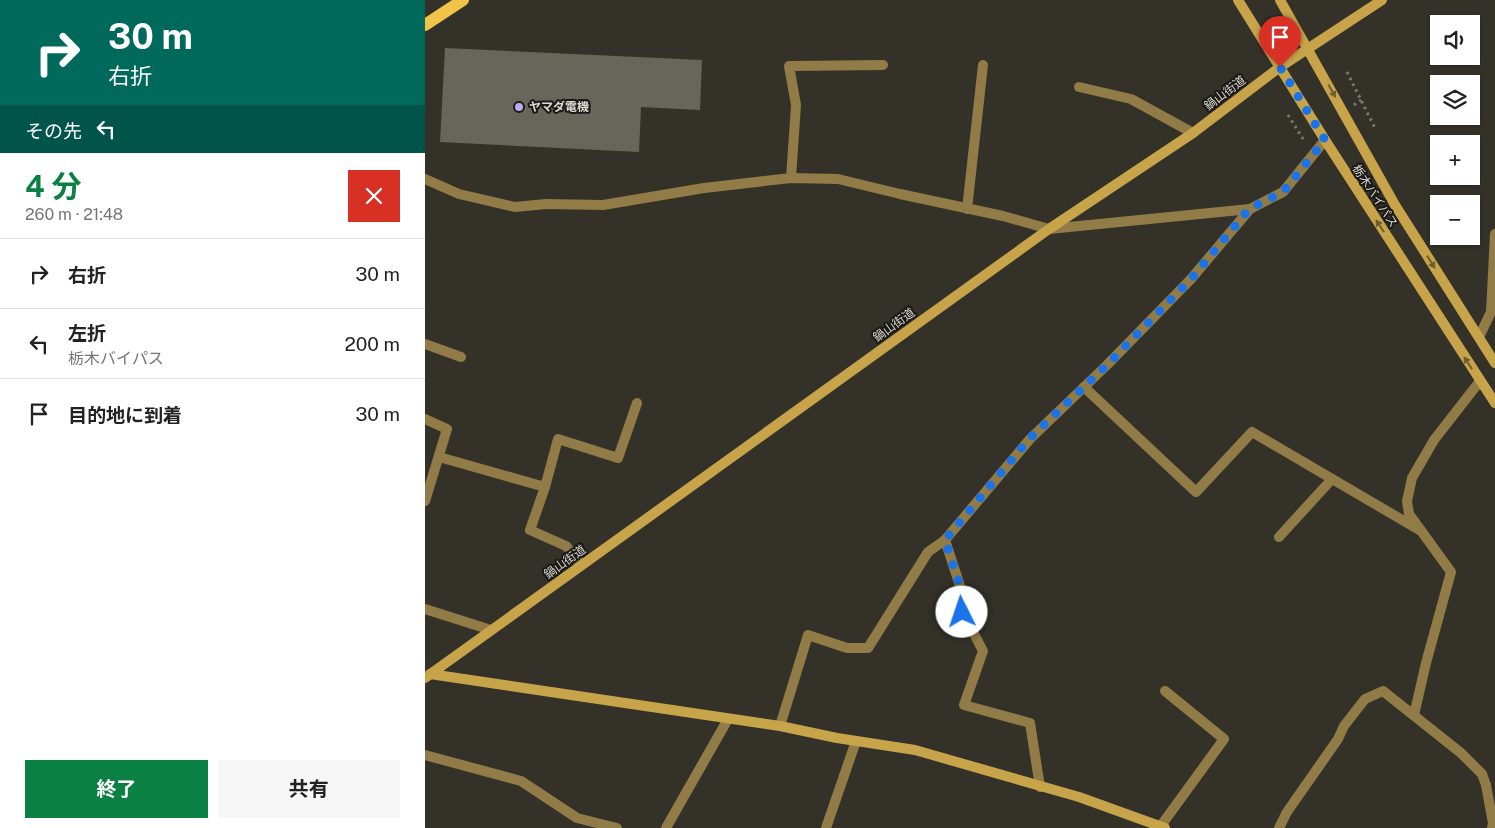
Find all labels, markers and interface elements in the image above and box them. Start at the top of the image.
map controls [1430,15,1480,245]
button: sound [1430,15,1480,65]
text: 30 m [108,16,193,57]
pin [1259,16,1301,67]
icon: right [25,20,90,85]
icon: arrive [1266,23,1294,51]
text: 右折 [108,63,152,89]
street label: 鍋山街道 [1202,73,1248,113]
button: layers [1430,75,1480,125]
one-way arrow [1327,85,1336,98]
place label: ヤマダ電機 [529,100,589,114]
marker: ヤマダ電機 [513,101,525,113]
icon: left [92,115,120,143]
text: その先 [25,120,82,142]
button: + [1430,135,1480,185]
street label: 栃木バイパス [1350,162,1400,230]
text: 4 分 [25,168,81,204]
button: close [348,170,400,222]
button: − [1430,195,1480,245]
text: 260 m · 21:48 [25,205,123,224]
one-way arrow [1375,219,1385,233]
one-way arrow [1427,255,1436,268]
icon: right [25,260,53,288]
text: 30 m [355,263,400,285]
text: 右折 [68,264,106,286]
street label: 鍋山街道 [870,305,918,345]
text: 左折 [68,322,106,344]
icon: left [25,330,53,358]
text: 200 m [344,333,400,355]
text: 栃木バイパス [68,349,164,368]
one-way arrow [1463,356,1473,369]
icon: arrive [25,400,53,428]
text: 30 m [355,403,400,425]
text: 目的地に到着 [68,404,182,426]
street label: 鍋山街道 [541,542,589,582]
position arrow [935,585,987,637]
button: 終了 [25,760,208,818]
button: 共有 [218,760,400,818]

